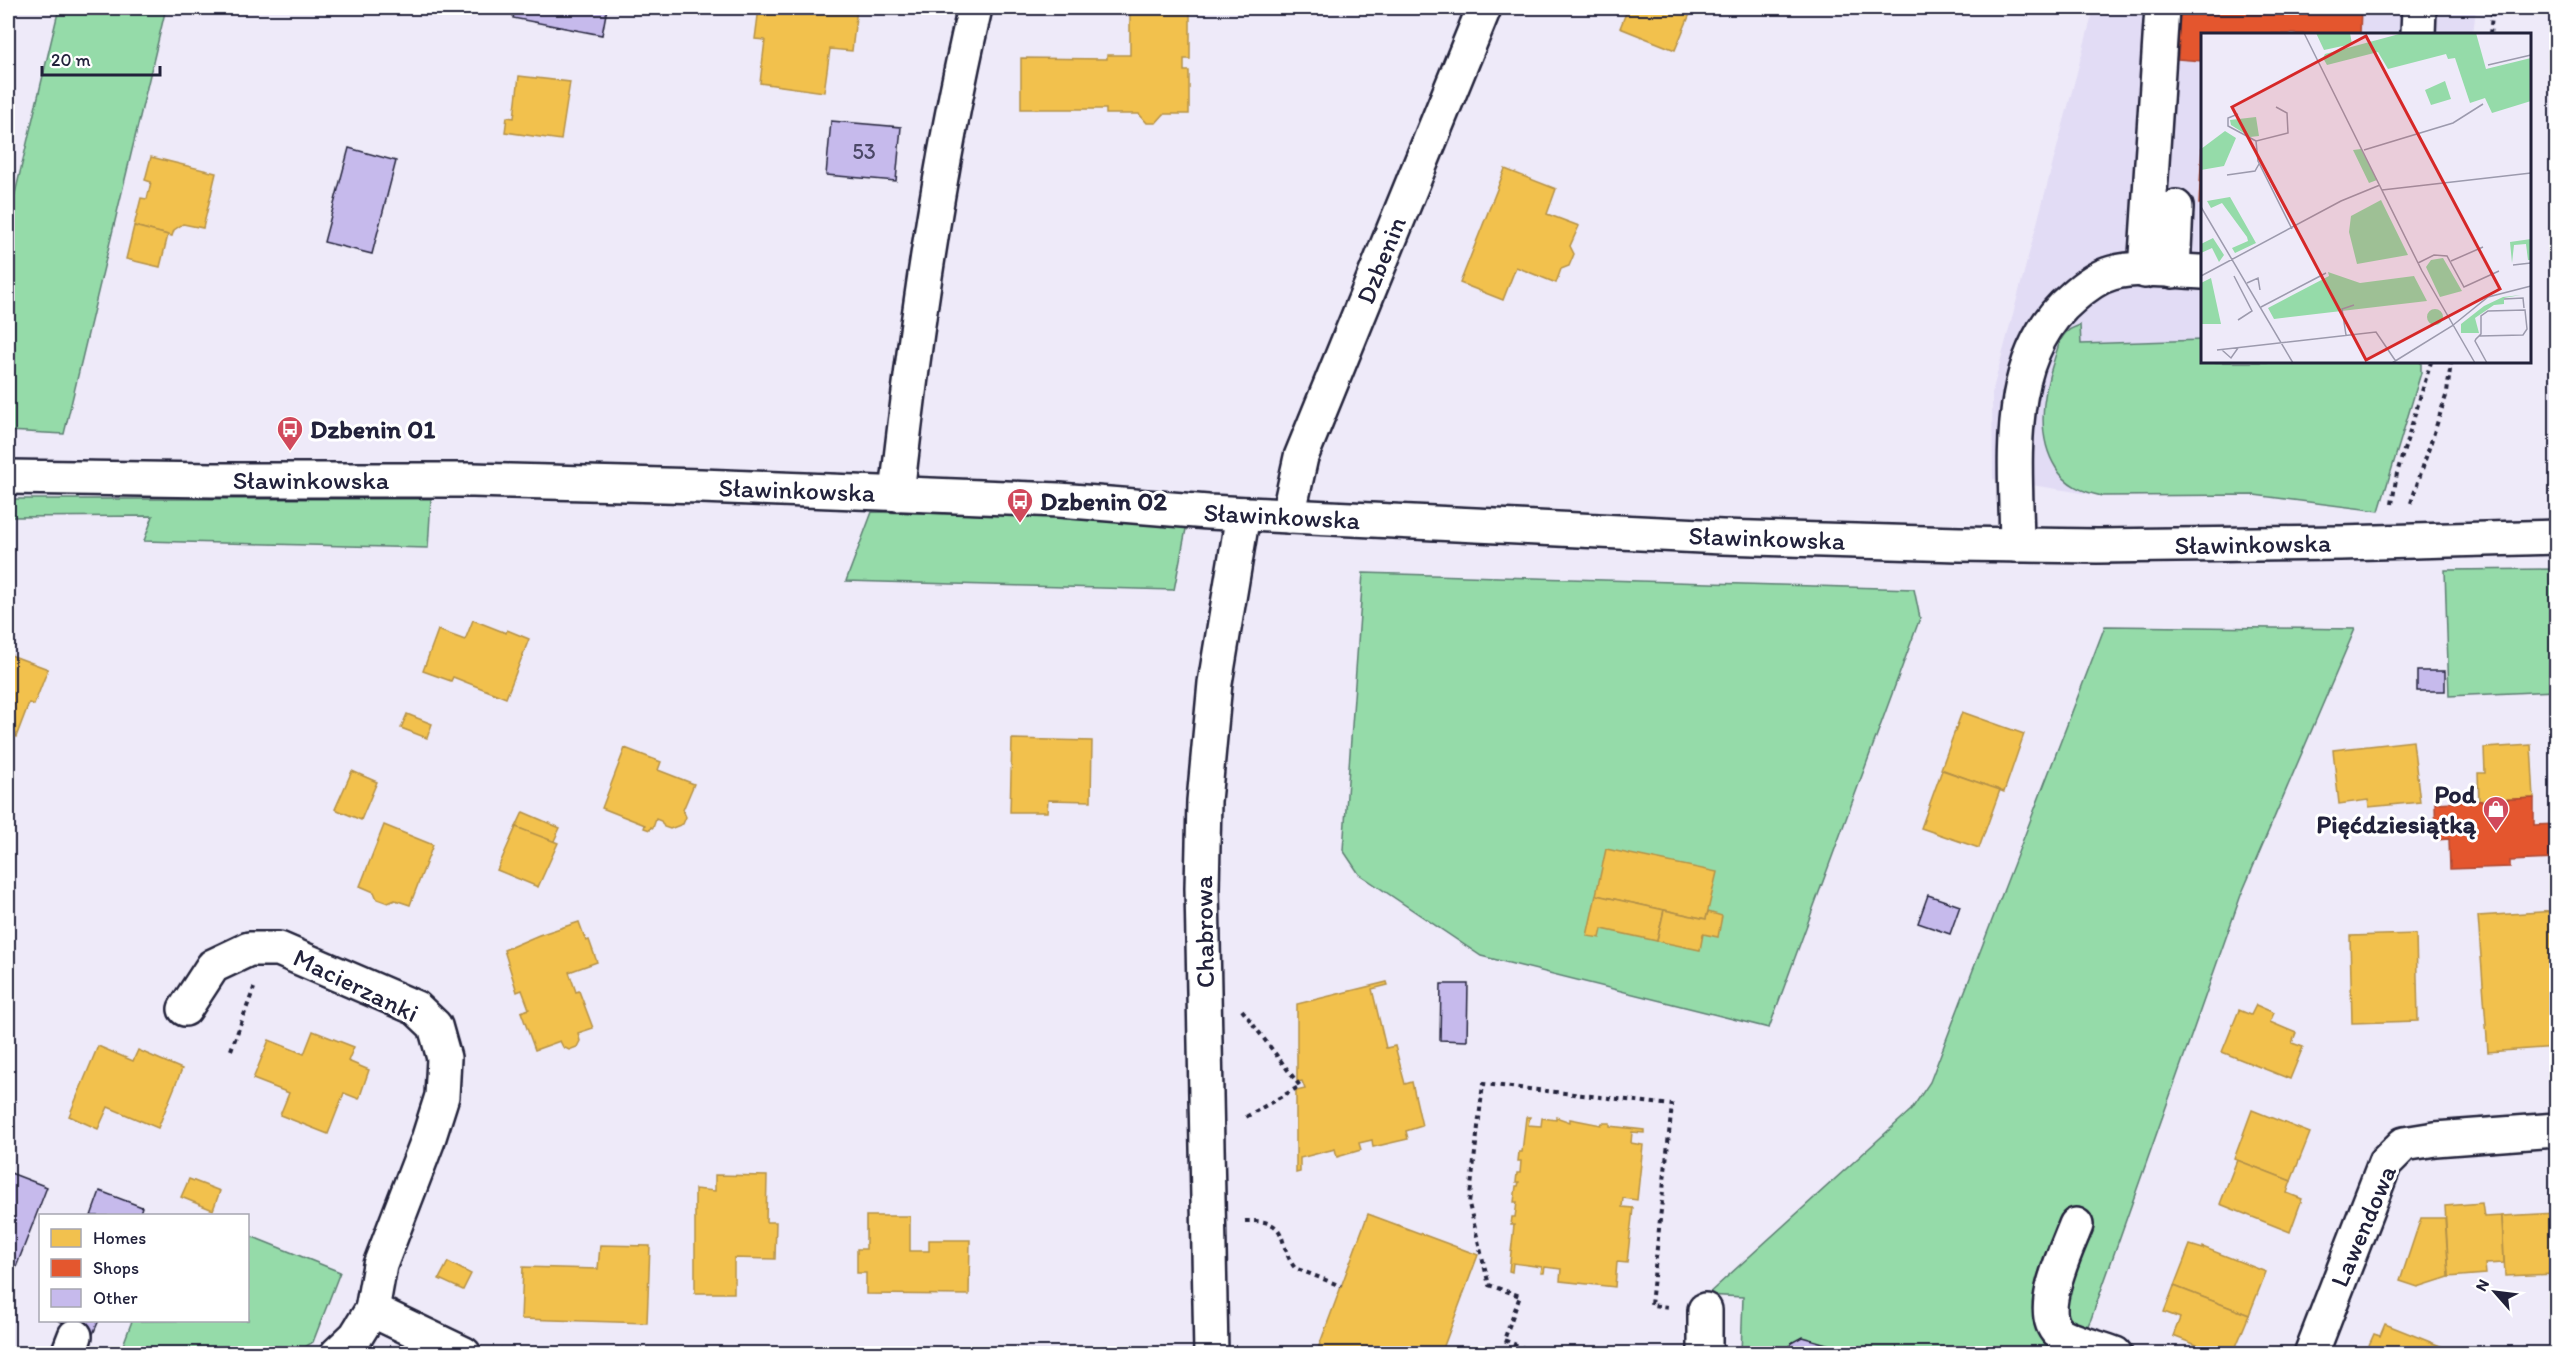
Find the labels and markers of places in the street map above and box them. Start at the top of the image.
place label: Dzbenin 01 [310,413,435,445]
bus stop icon: Dzbenin 01 [275,414,305,452]
place label: Dzbenin 02 [1040,485,1167,517]
bus stop icon: Dzbenin 02 [1005,486,1035,524]
place label: Pod Pięćdziesiątką [2316,778,2477,840]
shop icon: Pod Pięćdziesiątką [2481,794,2511,832]

